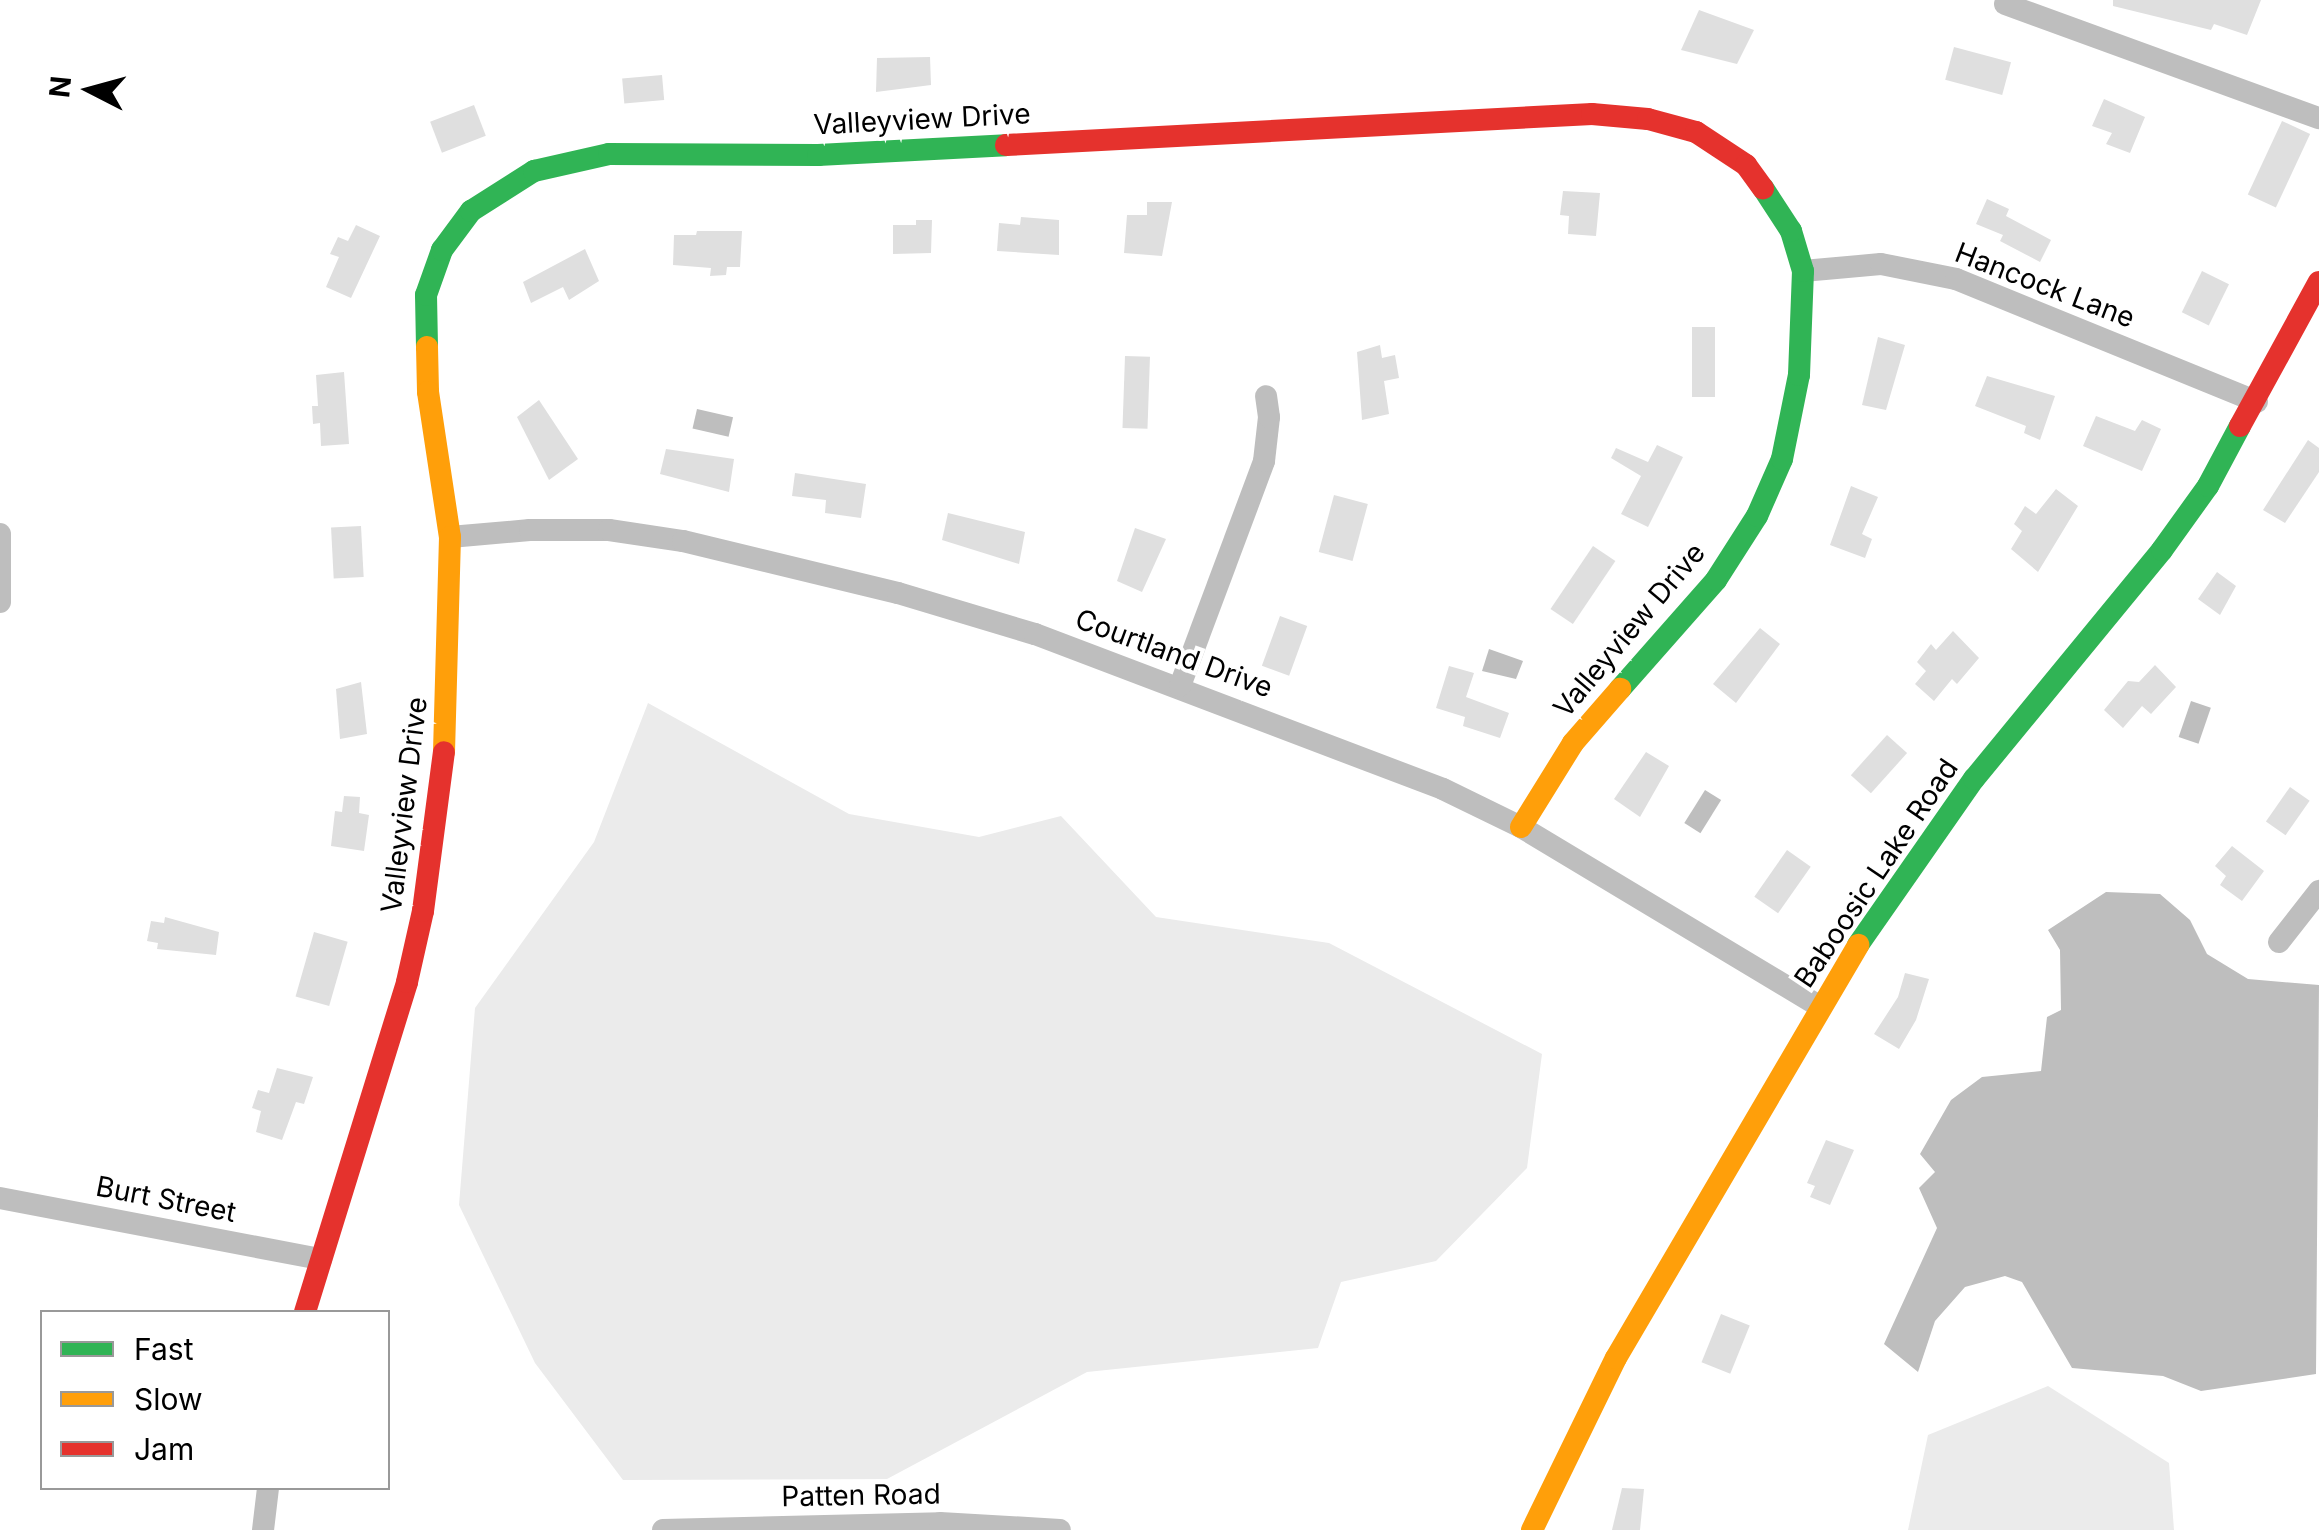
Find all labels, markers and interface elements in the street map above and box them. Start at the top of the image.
north arrow [40,40,140,140]
text: N [42,74,78,99]
street label: Valleyview Drive [813,97,1031,141]
street label: Hancock Lane [1951,235,2139,335]
street label: Valleyview Drive [1546,536,1712,724]
street label: Courtland Drive [1071,602,1277,704]
street label: Valleyview Drive [374,695,434,915]
street label: Baboosic Lake Road [1787,752,1965,994]
street label: Burt Street [93,1169,239,1229]
legend [40,1310,390,1490]
text: Fast [134,1331,193,1367]
text: Slow [134,1381,203,1417]
text: Jam [134,1431,194,1467]
street label: Patten Road [781,1477,941,1513]

